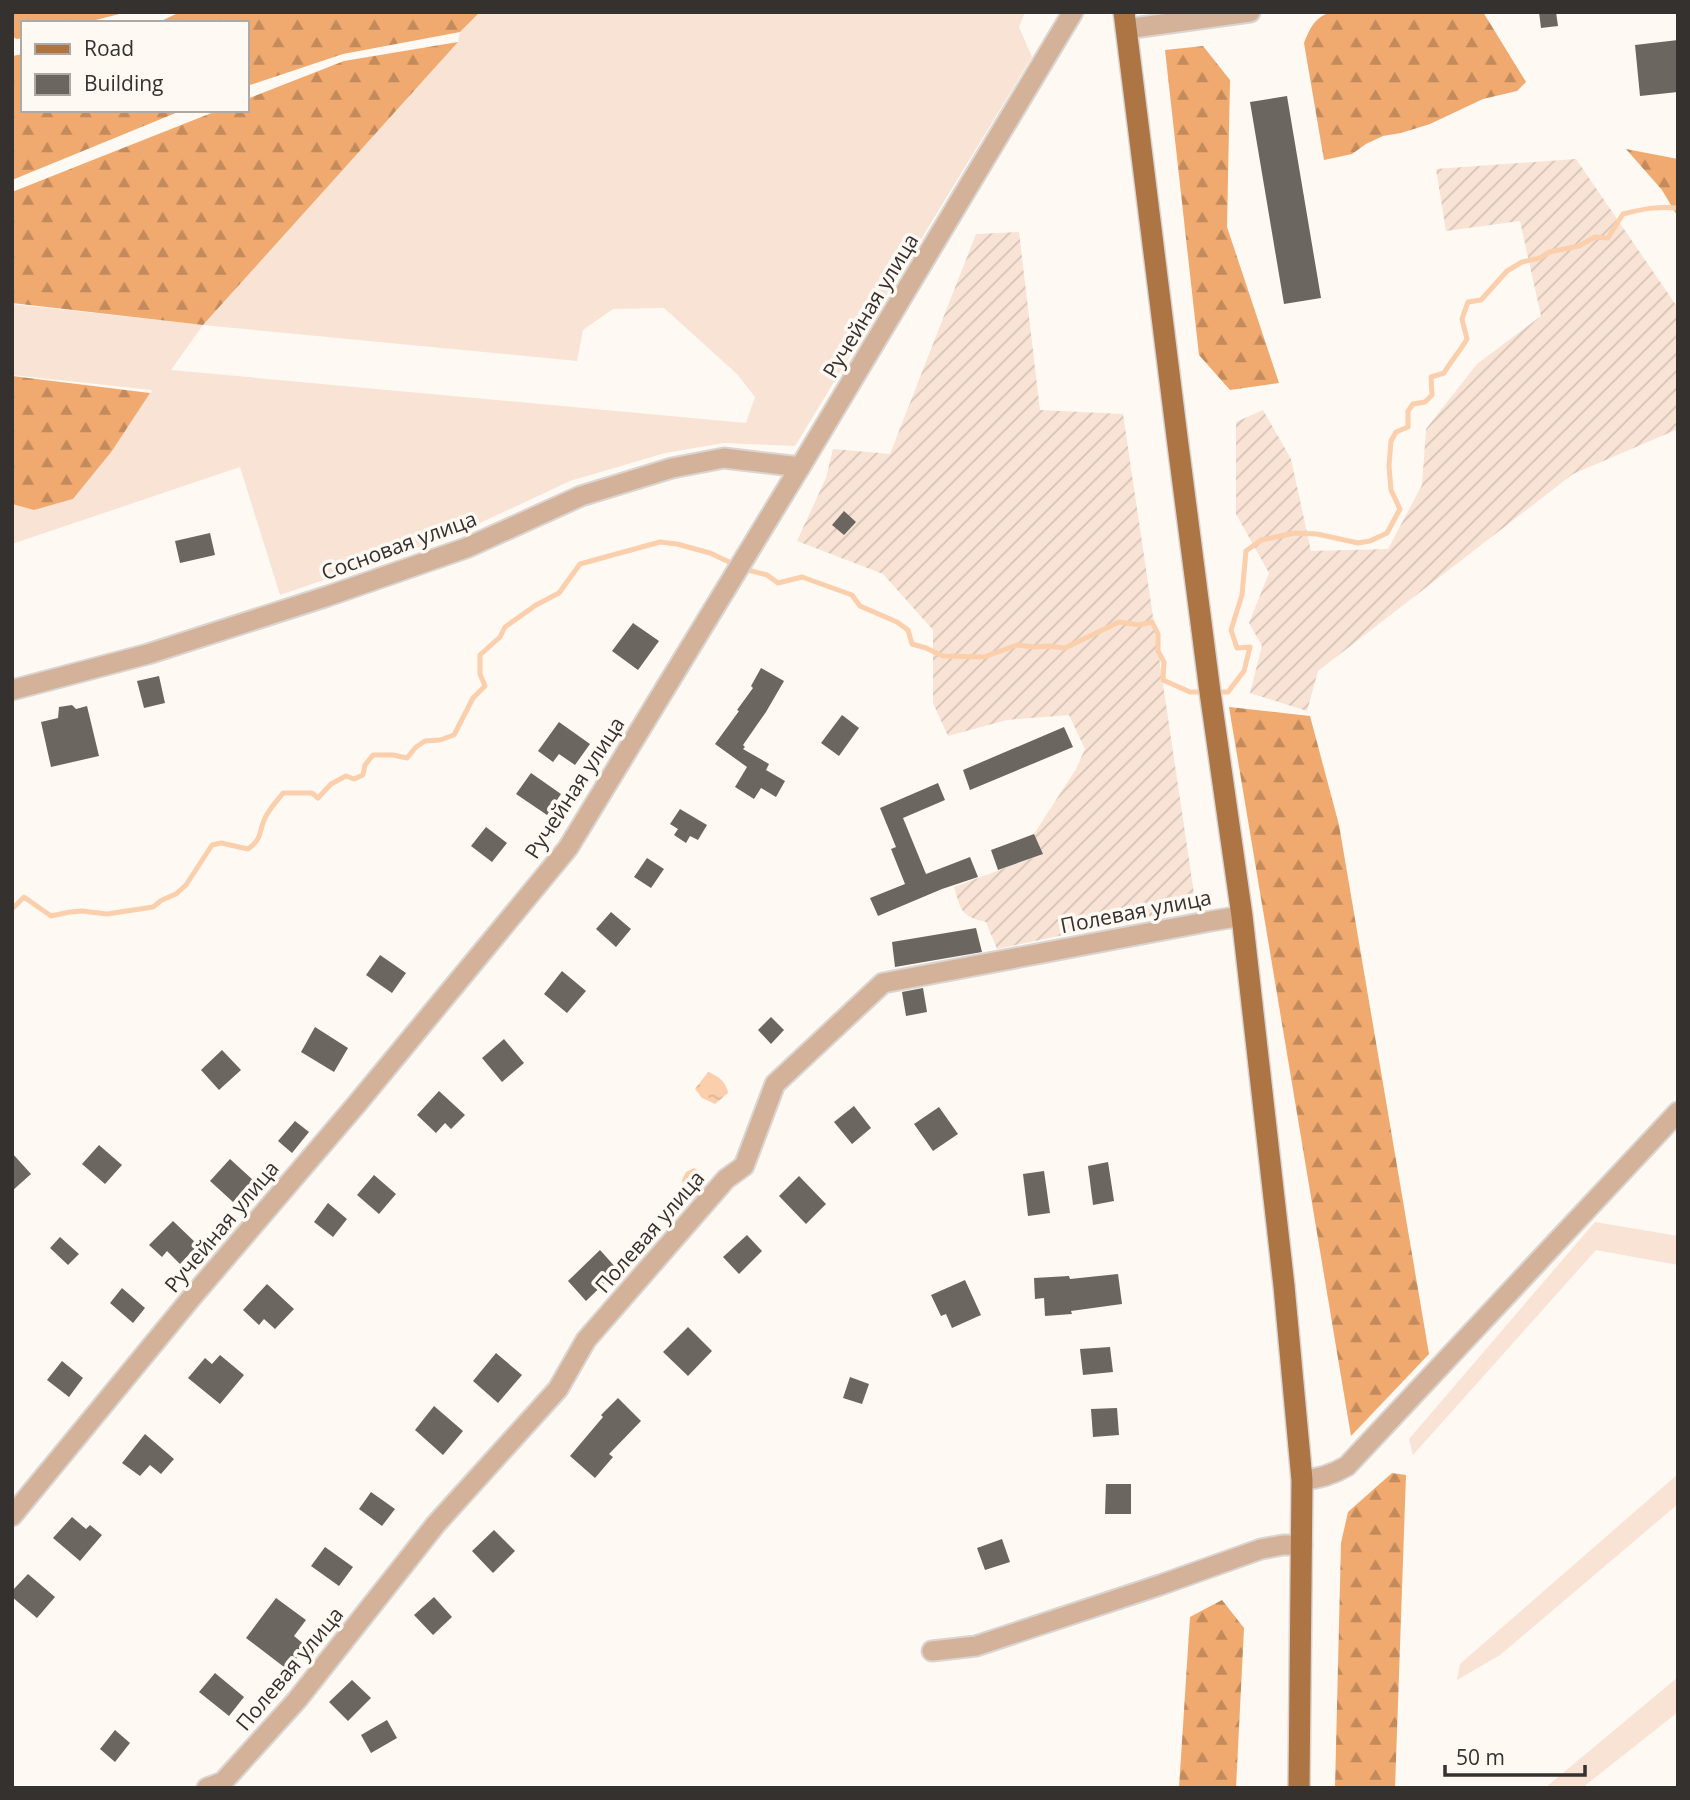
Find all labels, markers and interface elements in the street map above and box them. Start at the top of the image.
legend [21,21,248,112]
text: Road [84,34,134,62]
text: Building [84,69,163,97]
street label: Ручейная улица [816,228,924,383]
street label: Сосновая улица [317,504,480,586]
street label: Ручейная улица [518,711,631,864]
street label: Полевая улица [1058,883,1214,939]
street label: Ручейная улица [158,1155,285,1298]
street label: Полевая улица [588,1164,710,1298]
street label: Полевая улица [229,1601,349,1736]
scale bar [1445,1734,1585,1778]
text: 50 m [1456,1743,1505,1771]

